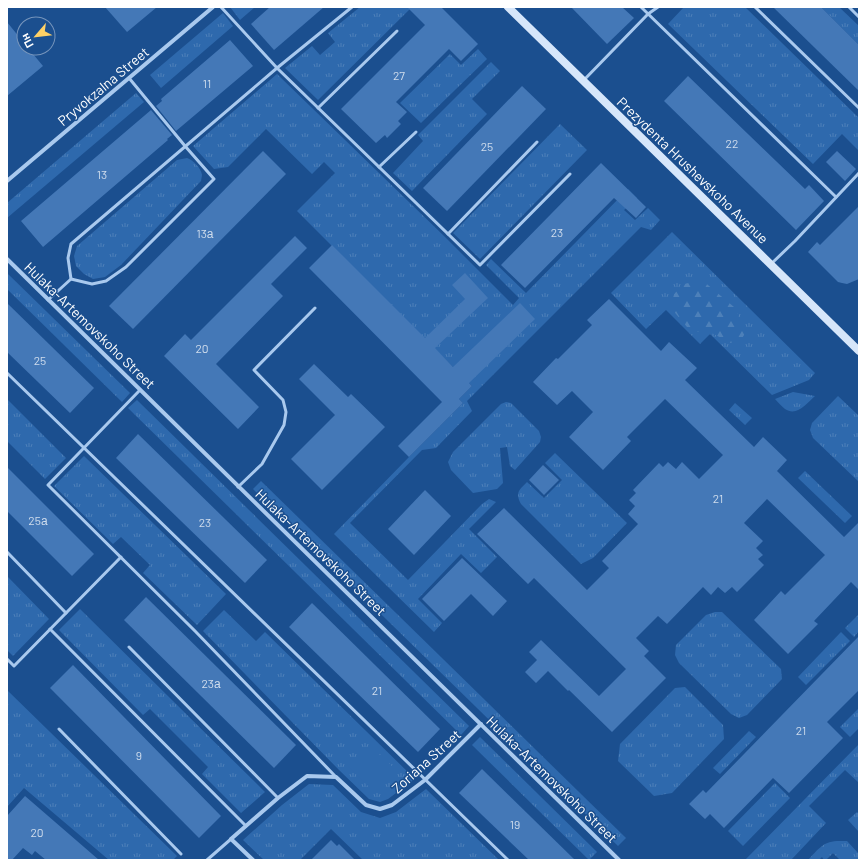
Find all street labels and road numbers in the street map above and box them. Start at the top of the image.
street label: Pryvokzalna Street [54,43,152,129]
street label: Prezydenta Hrushevskoho Avenue [614,93,772,247]
street label: Hulaka-Artemovskoho Street [21,258,159,392]
street label: Hulaka-Artemovskoho Street [252,485,390,619]
street label: Hulaka-Artemovskoho Street [483,712,621,846]
street label: Zoriana Street [388,726,464,796]

